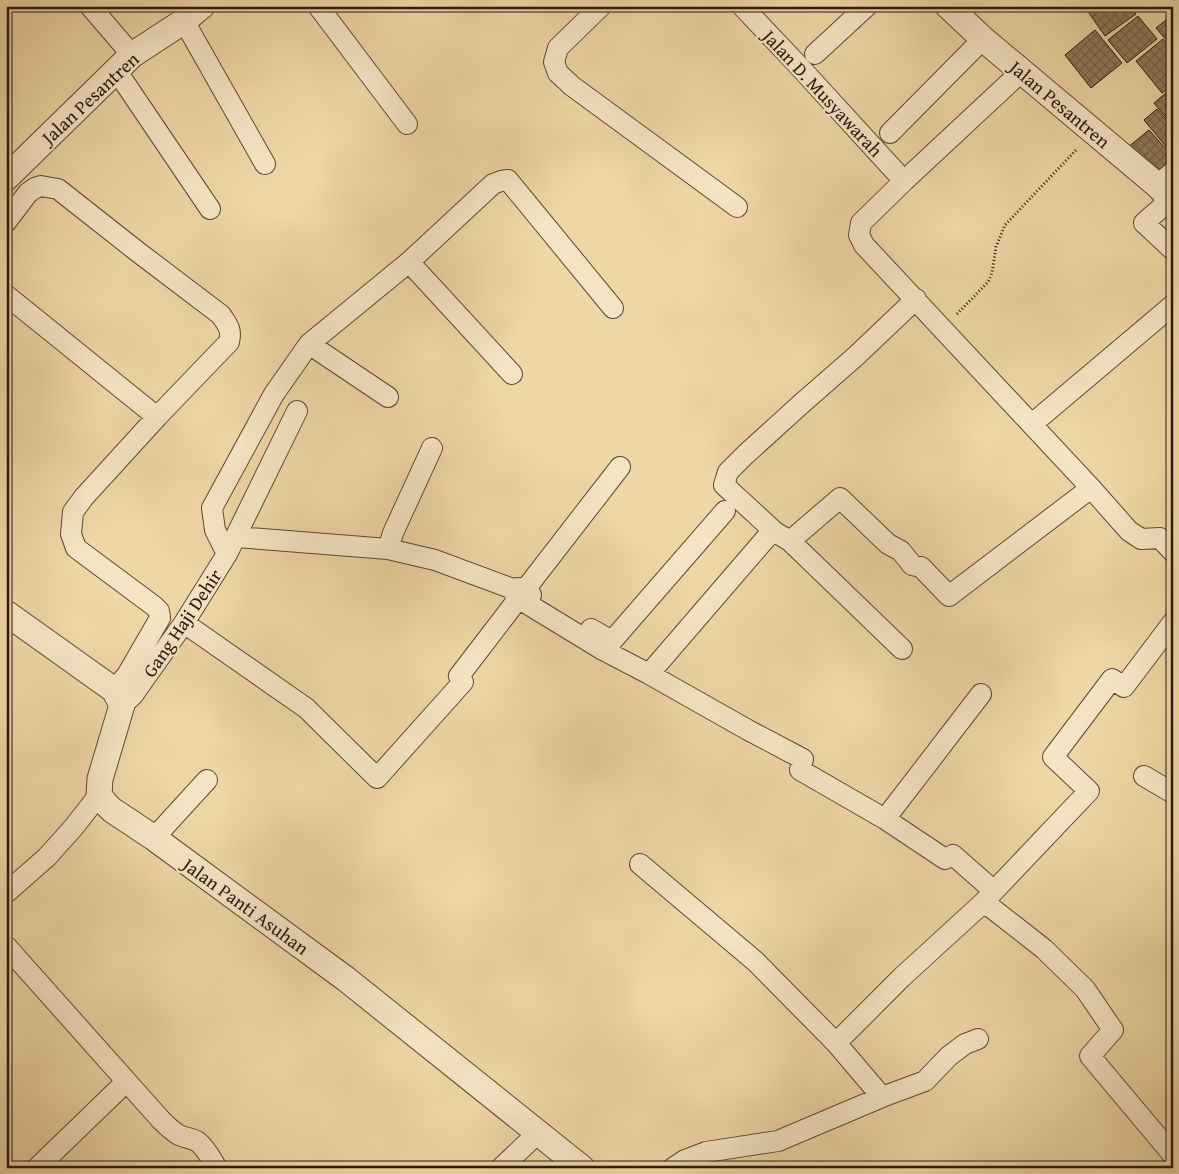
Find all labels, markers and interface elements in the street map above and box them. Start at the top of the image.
street label: Jalan D. Musyawarah [755,22,890,163]
street label: Jalan Pesantren [34,45,145,152]
street label: Jalan Pesantren [1002,52,1117,155]
street label: Gang Haji Dehir [135,563,229,683]
street label: Jalan Panti Asuhan [176,849,315,962]

